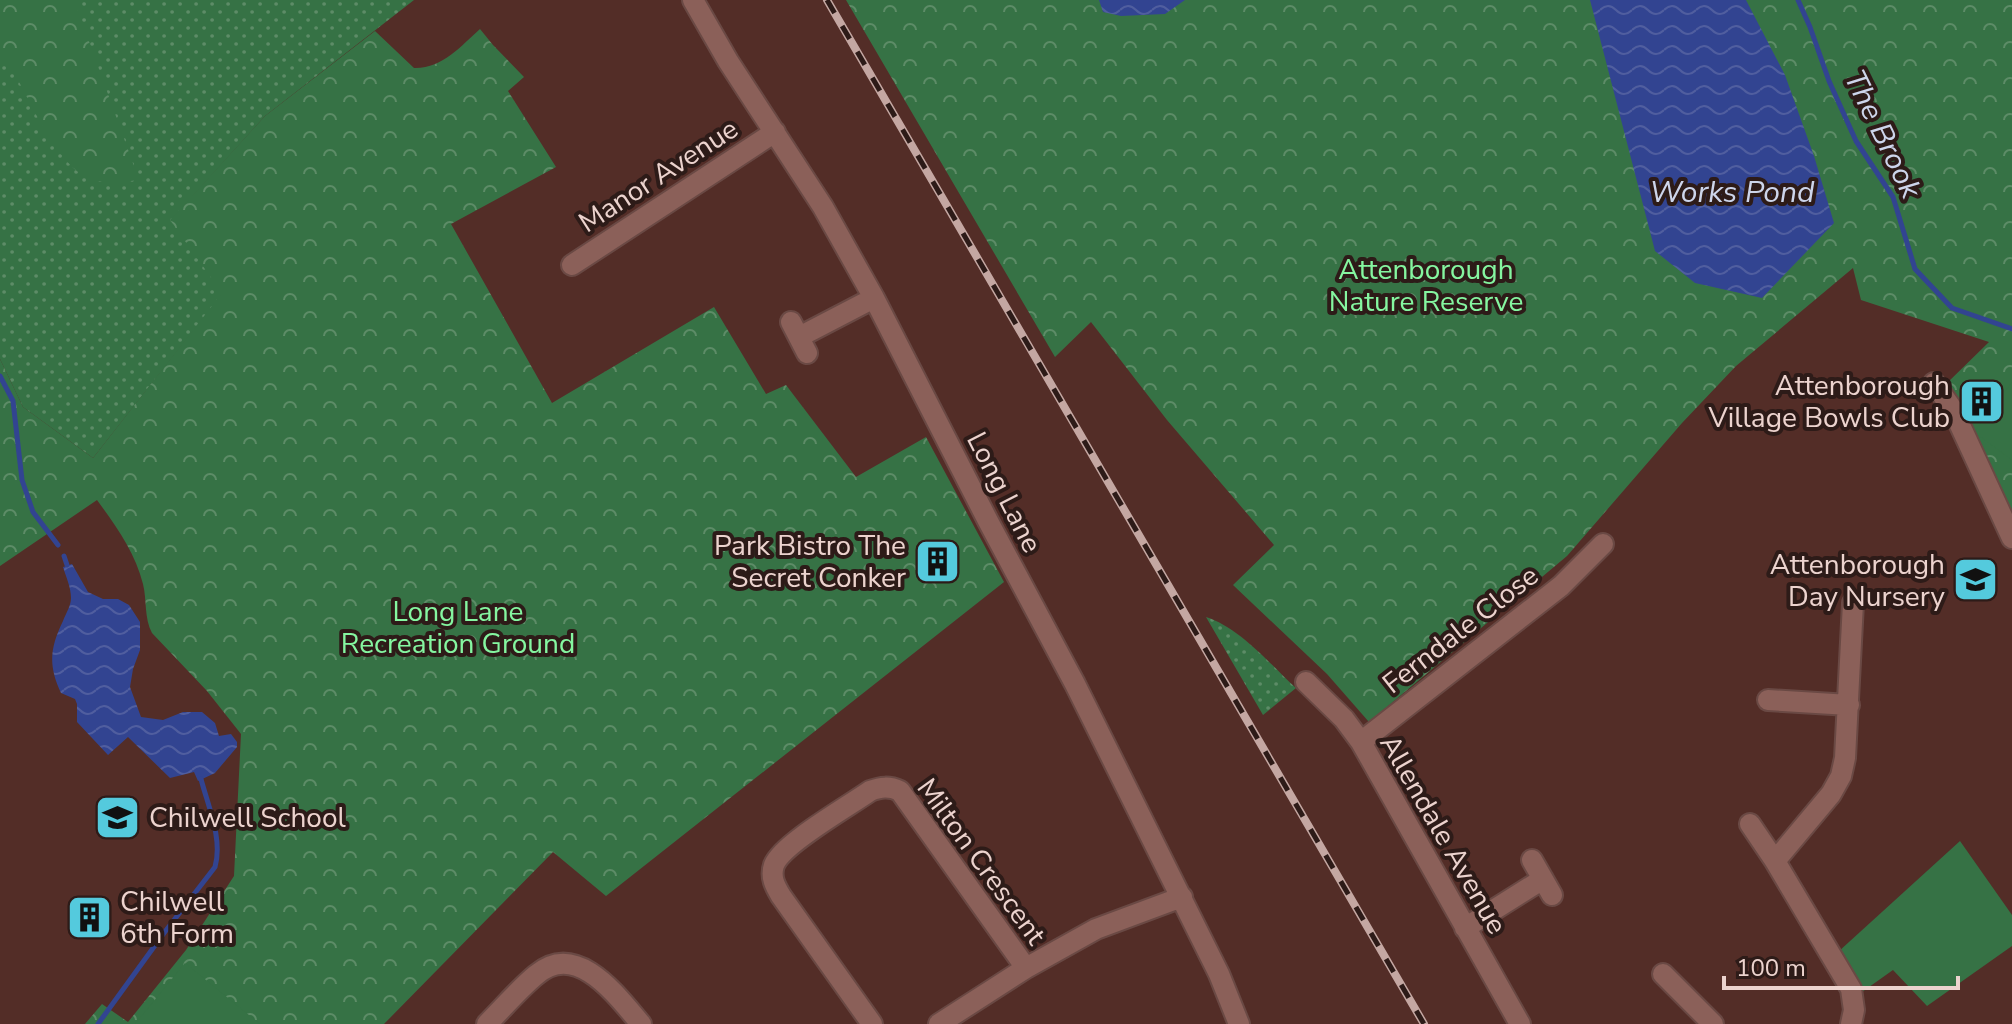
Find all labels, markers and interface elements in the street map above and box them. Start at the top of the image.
water label: The Brook [1834,63,1932,206]
street label: Manor Avenue [572,110,746,242]
water label: Works Pond [1649,172,1815,213]
park label: Attenborough Nature Reserve [1329,251,1523,321]
place label: Attenborough Village Bowls Club [1707,367,1950,437]
building icon: Attenborough Village Bowls Club [1957,377,2005,425]
street label: Long Lane [957,425,1051,559]
place label: Park Bistro The Secret Conker [714,527,906,597]
building icon: Park Bistro The Secret Conker [913,537,961,585]
place label: Attenborough Day Nursery [1770,546,1946,616]
school or university icon: Attenborough Day Nursery [1952,556,2000,604]
street label: Ferndale Close [1375,557,1546,703]
park label: Long Lane Recreation Ground [341,593,575,663]
street label: Allendale Avenue [1371,728,1516,941]
street label: Milton Crescent [908,771,1055,953]
school or university icon: Chilwell School [94,793,142,841]
place label: Chilwell School [149,799,346,837]
place label: Chilwell 6th Form [120,883,234,953]
building icon: Chilwell 6th Form [65,893,113,941]
scale bar [1724,940,1958,990]
text: 100 m [1736,952,1806,984]

